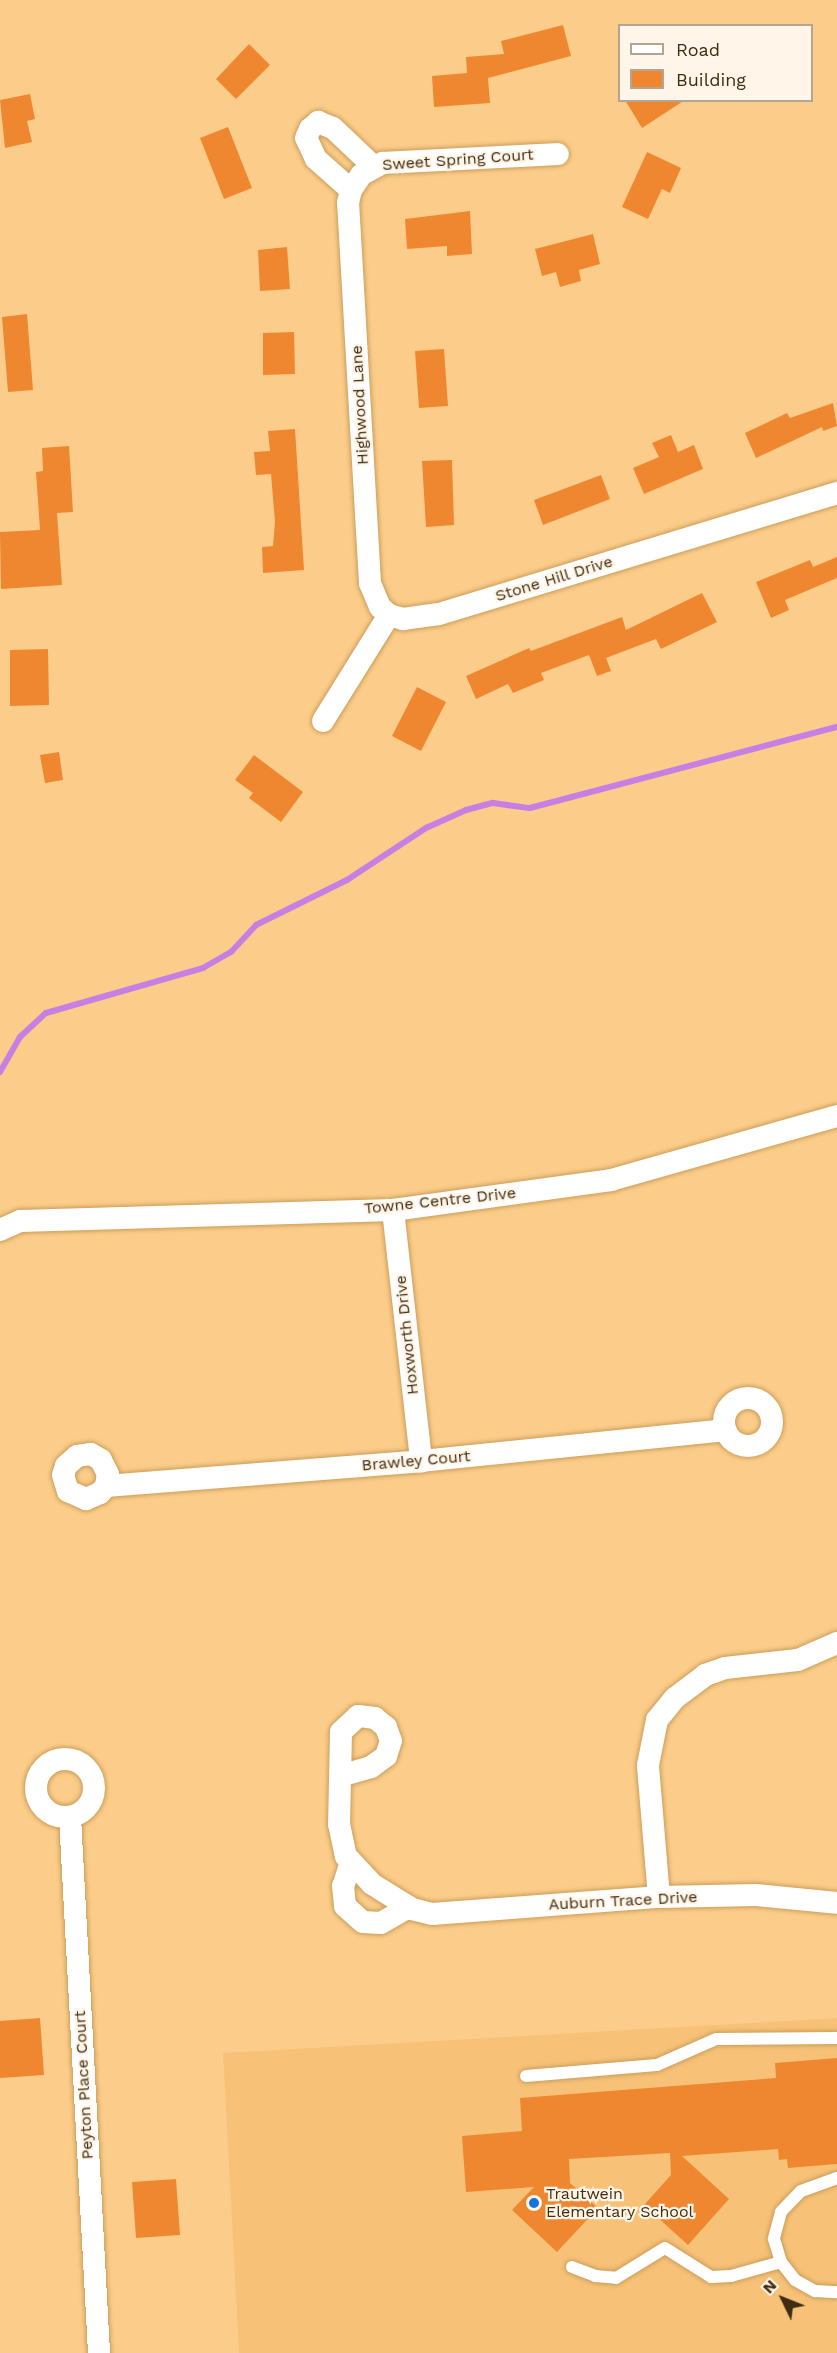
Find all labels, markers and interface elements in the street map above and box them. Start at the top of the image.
legend [618,24,813,102]
text: Road [676,39,720,60]
text: Building [676,69,746,90]
street label: Sweet Spring Court [382,145,534,175]
street label: Highwood Lane [347,345,373,465]
street label: Stone Hill Drive [493,552,615,606]
street label: Towne Centre Drive [363,1183,517,1219]
street label: Hoxworth Drive [391,1274,423,1396]
street label: Brawley Court [361,1447,471,1475]
street label: Auburn Trace Drive [548,1888,698,1914]
street label: Peyton Place Court [71,2010,97,2160]
place label: Trautwein Elementary School [546,2184,694,2222]
marker: Trautwein Elementary School [527,2196,541,2210]
north arrow [753,2269,813,2329]
text: N [758,2276,780,2297]

